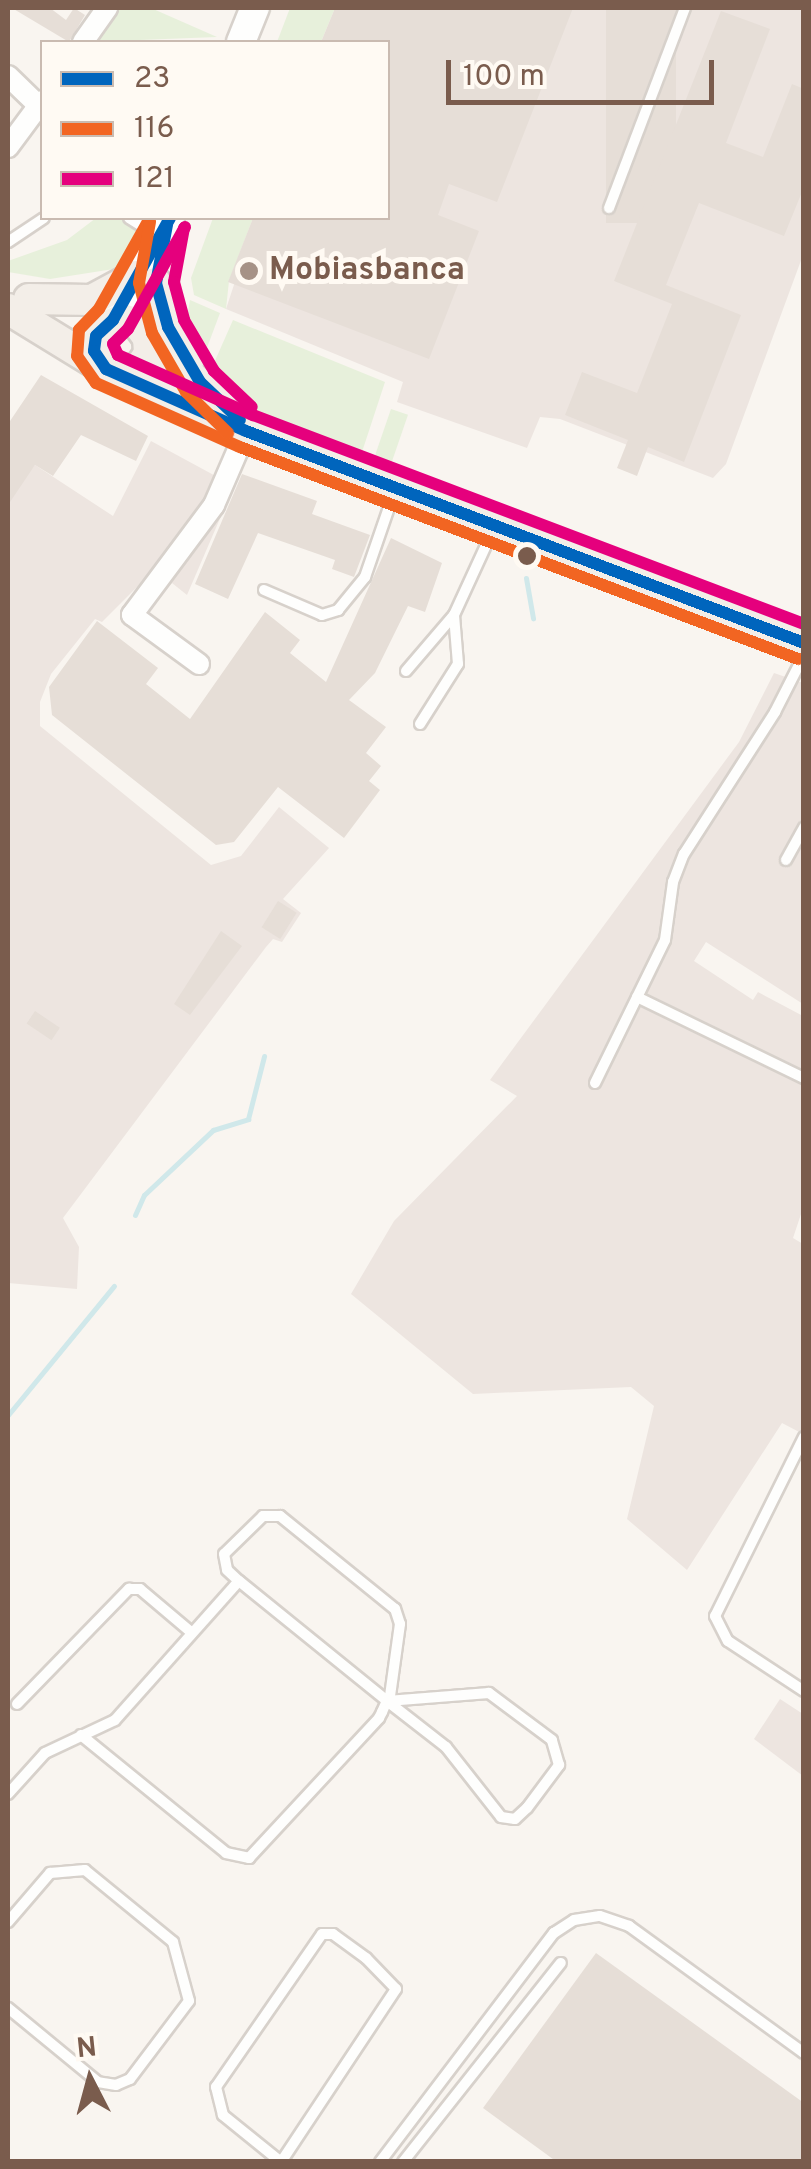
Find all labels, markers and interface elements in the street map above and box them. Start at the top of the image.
legend [40,40,390,220]
scale bar [451,40,718,102]
text: 100 m [463,59,545,96]
text: 23 [134,61,170,98]
text: 116 [134,111,174,148]
text: 121 [134,161,175,198]
place label: Mobiasbanca [269,252,465,290]
marker: Mobiasbanca [238,260,260,282]
unlabelled marker [517,546,537,566]
north arrow [40,2029,140,2129]
text: N [75,2030,99,2068]

